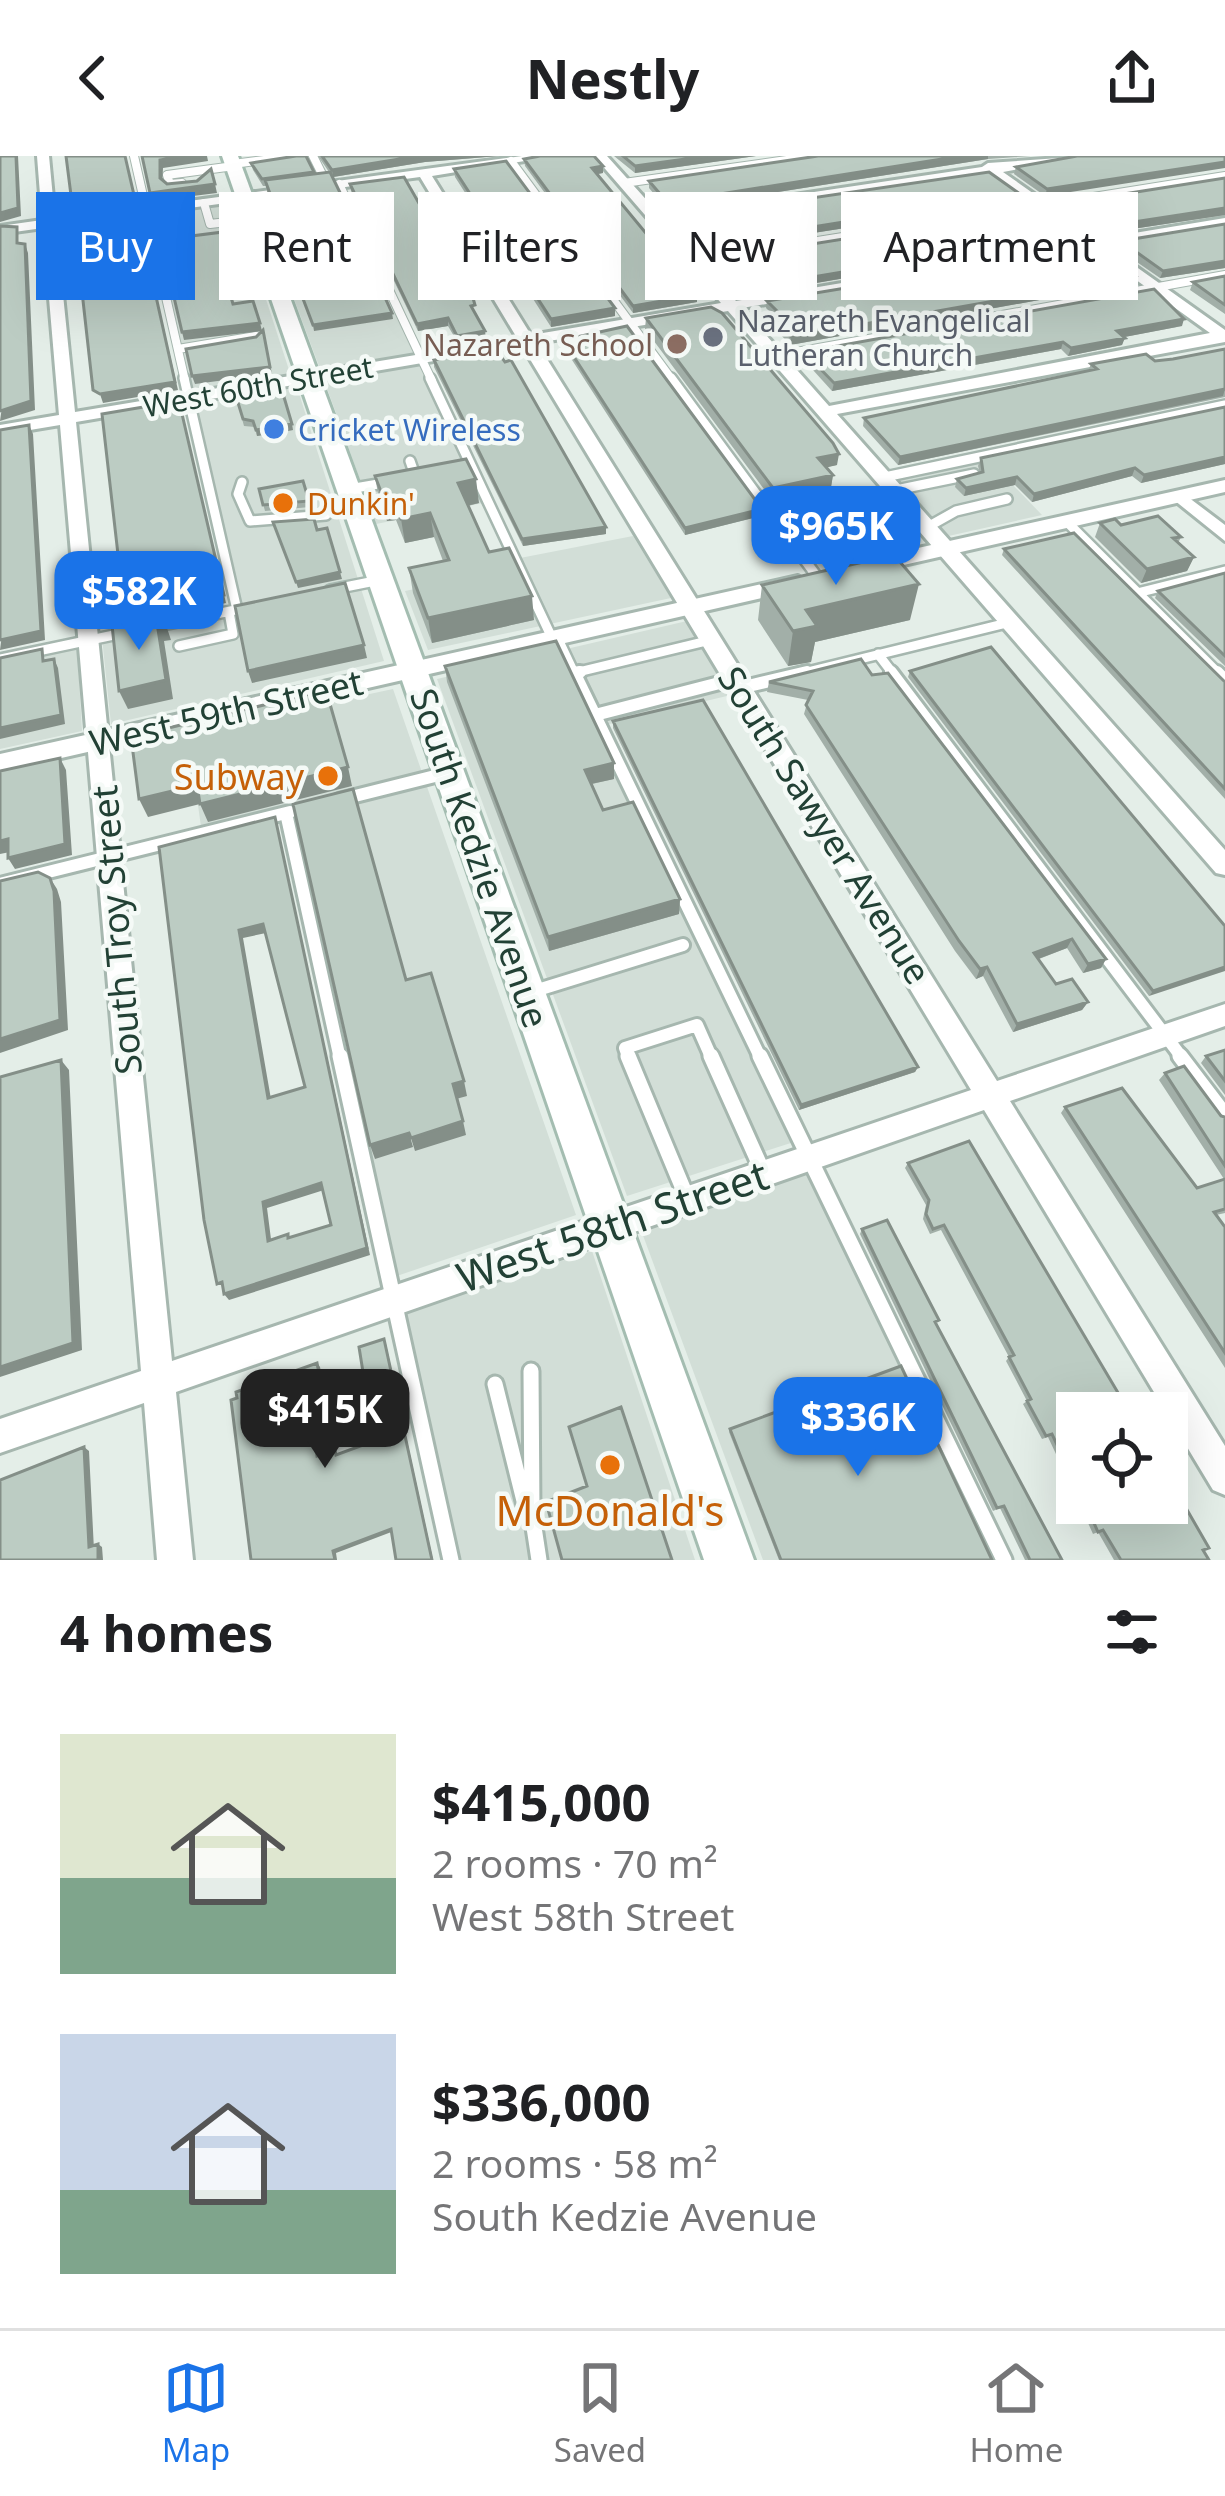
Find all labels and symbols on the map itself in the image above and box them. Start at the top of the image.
place label: Nazareth Evangelical Lutheran Church [737,300,1031,375]
place label: Nazareth School [423,324,653,365]
marker: Nazareth Evangelical Lutheran Church [700,324,726,350]
marker: Nazareth School [664,331,690,357]
street label: West 60th Street [140,346,376,426]
place label: Cricket Wireless [298,409,521,450]
marker: Cricket Wireless [261,416,287,442]
place label: Dunkin' [307,483,415,524]
pin: $965K [752,486,920,588]
marker: Dunkin' [270,490,296,516]
pin: $582K [55,551,223,653]
street label: West 59th Street [85,657,367,767]
street label: South Sawyer Avenue [707,657,943,993]
street label: South Kedzie Avenue [399,682,561,1034]
place label: Subway [174,752,305,801]
marker: Subway [315,763,341,789]
street label: South Troy Street [79,783,153,1077]
street label: West 58th Street [449,1145,775,1305]
pin: $415K [241,1369,409,1471]
pin: $336K [774,1377,942,1479]
marker: McDonald's [597,1452,623,1478]
place label: McDonald's [496,1481,724,1538]

